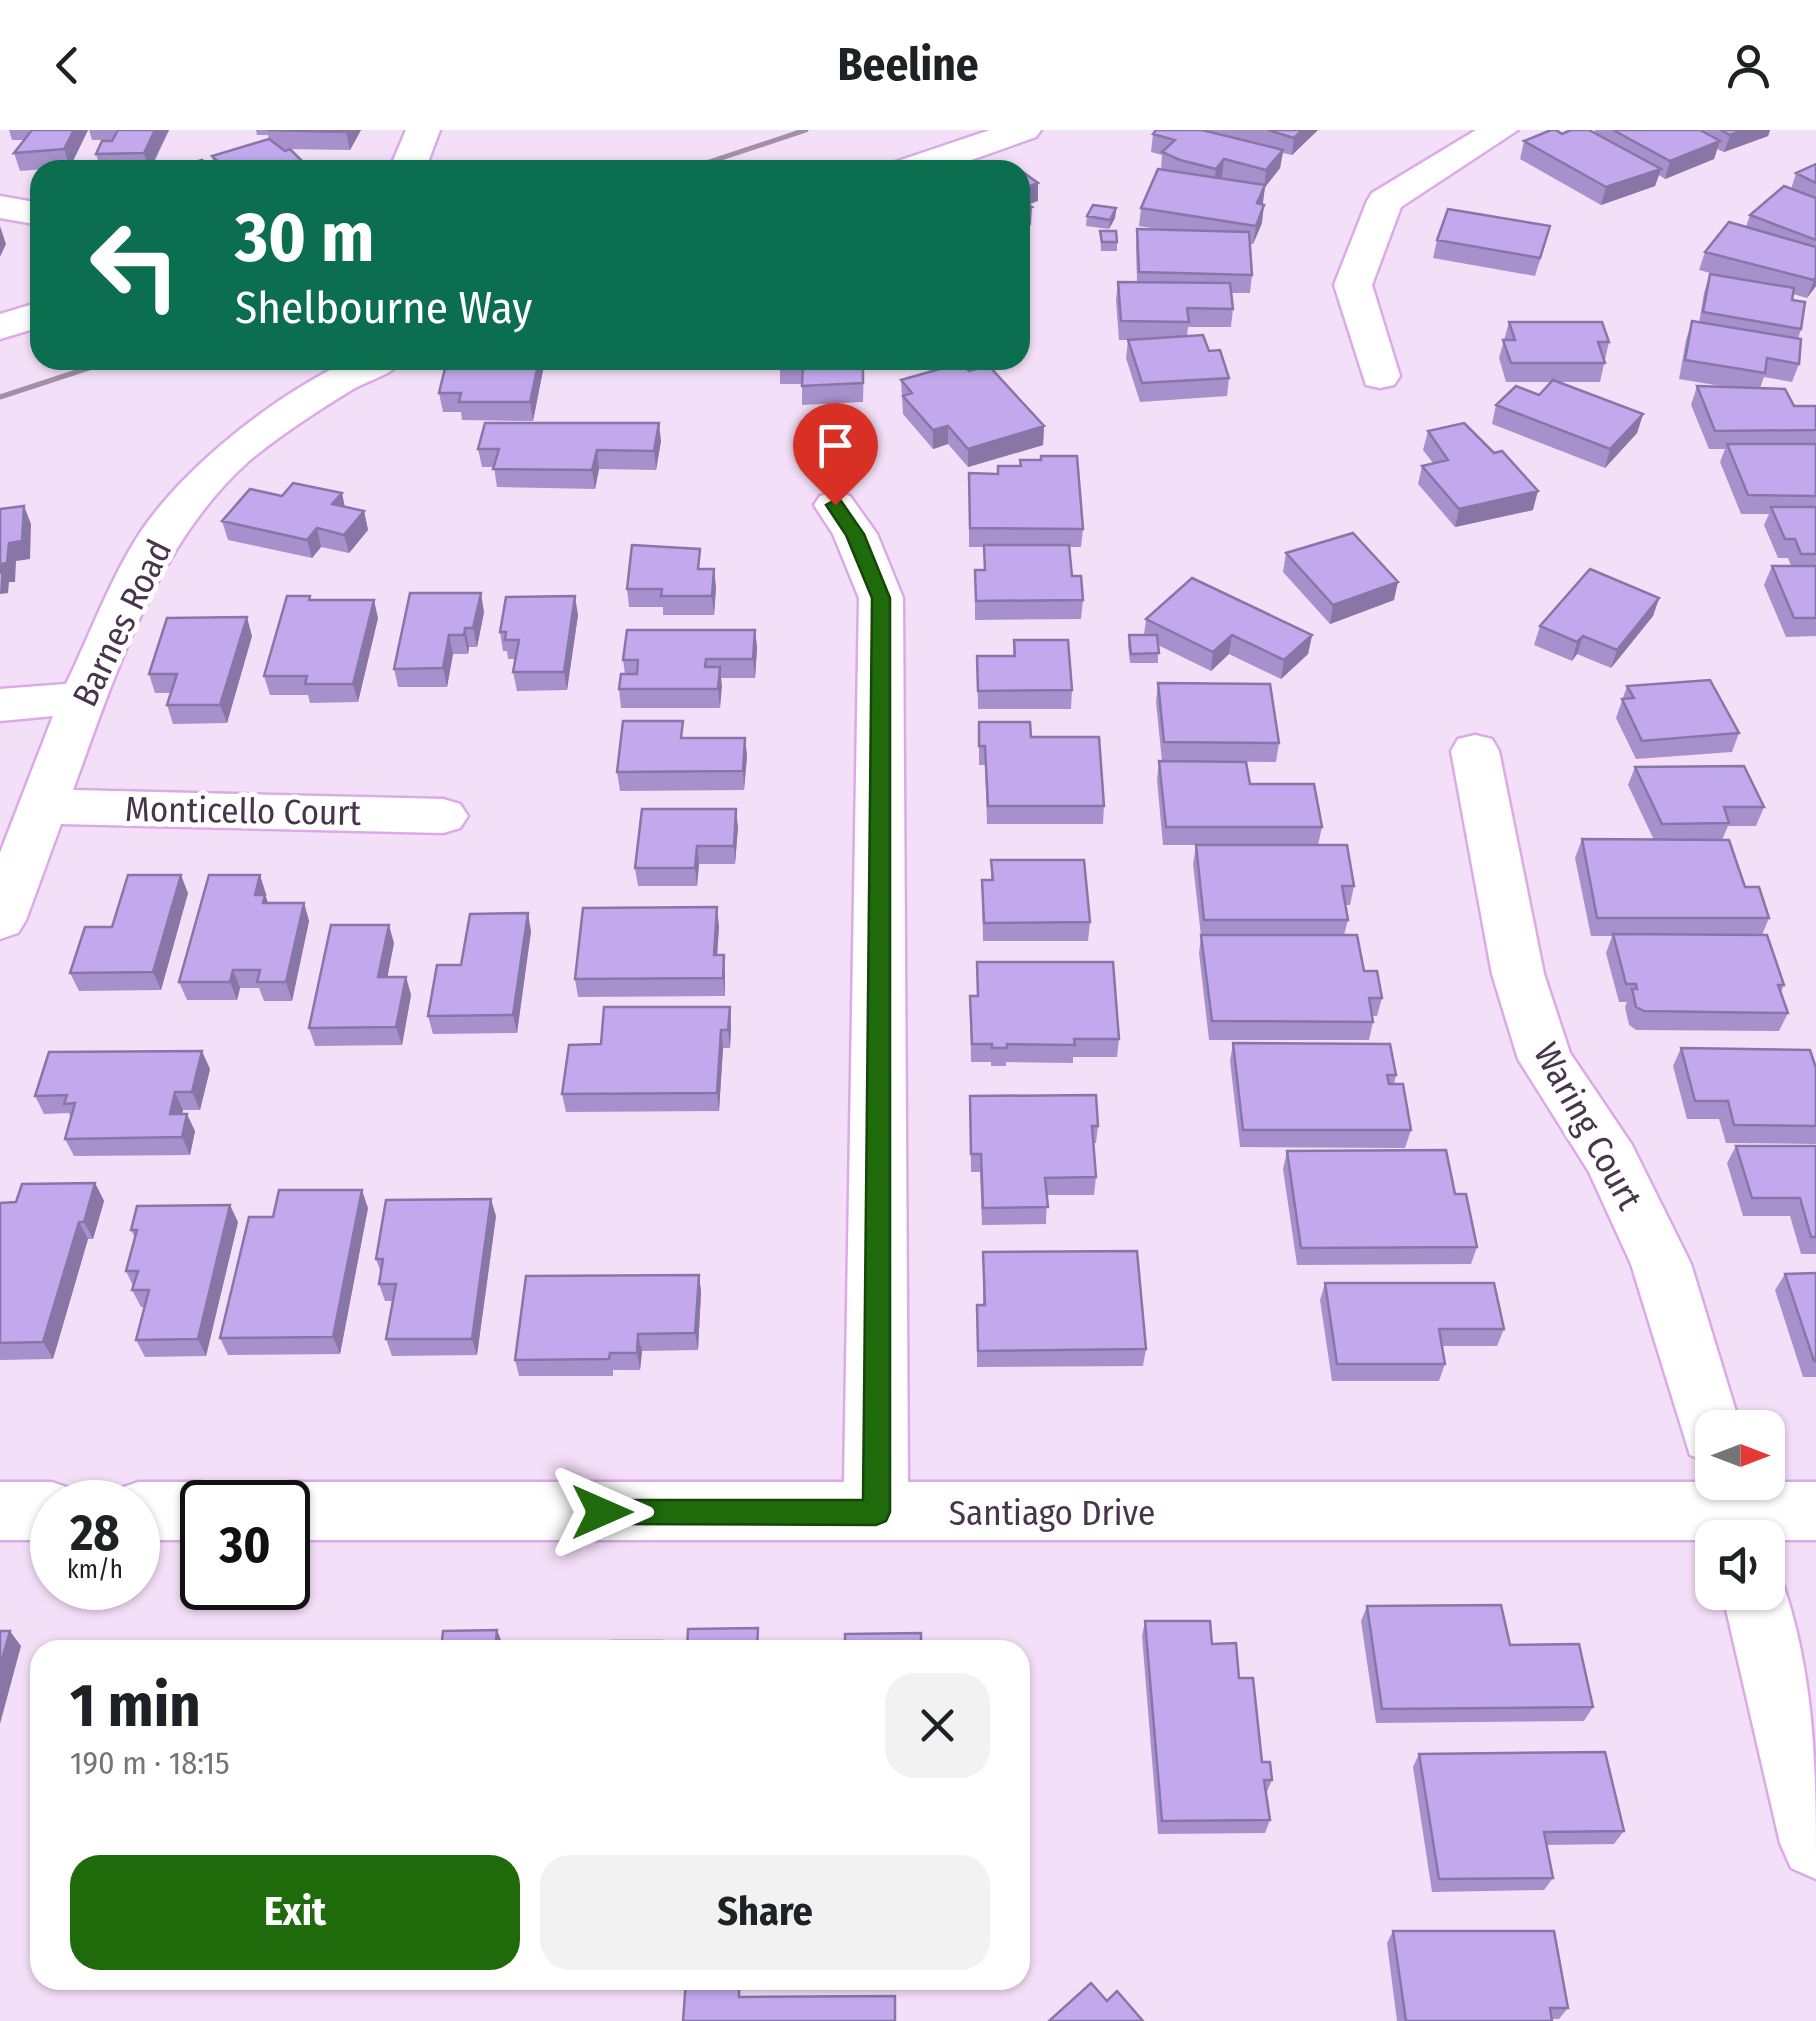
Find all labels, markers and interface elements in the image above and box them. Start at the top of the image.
icon: back [40,38,95,93]
text: Beeline [837,38,979,92]
icon: person [1721,38,1776,93]
text: 30 m [235,196,374,280]
icon: left [70,200,200,330]
text: Shelbourne Way [235,281,532,335]
pin [793,403,878,506]
icon: arrive [808,418,863,473]
street label: Barnes Road [64,533,180,713]
street label: Monticello Court [125,788,362,834]
street label: Waring Court [1525,1035,1651,1217]
north arrow [1695,1410,1785,1500]
map controls [1695,1410,1785,1610]
position arrow [550,1460,654,1564]
speed limit sign: 30 [180,1480,310,1610]
street label: Santiago Drive [949,1492,1155,1534]
text: 28 [70,1503,120,1563]
button: sound [1695,1520,1785,1610]
text: km/h [67,1555,123,1585]
text: 1 min [70,1670,201,1742]
button: close [885,1673,990,1778]
text: 190 m · 18:15 [70,1744,230,1782]
button: Exit [70,1855,520,1970]
button: Share [540,1855,990,1970]

